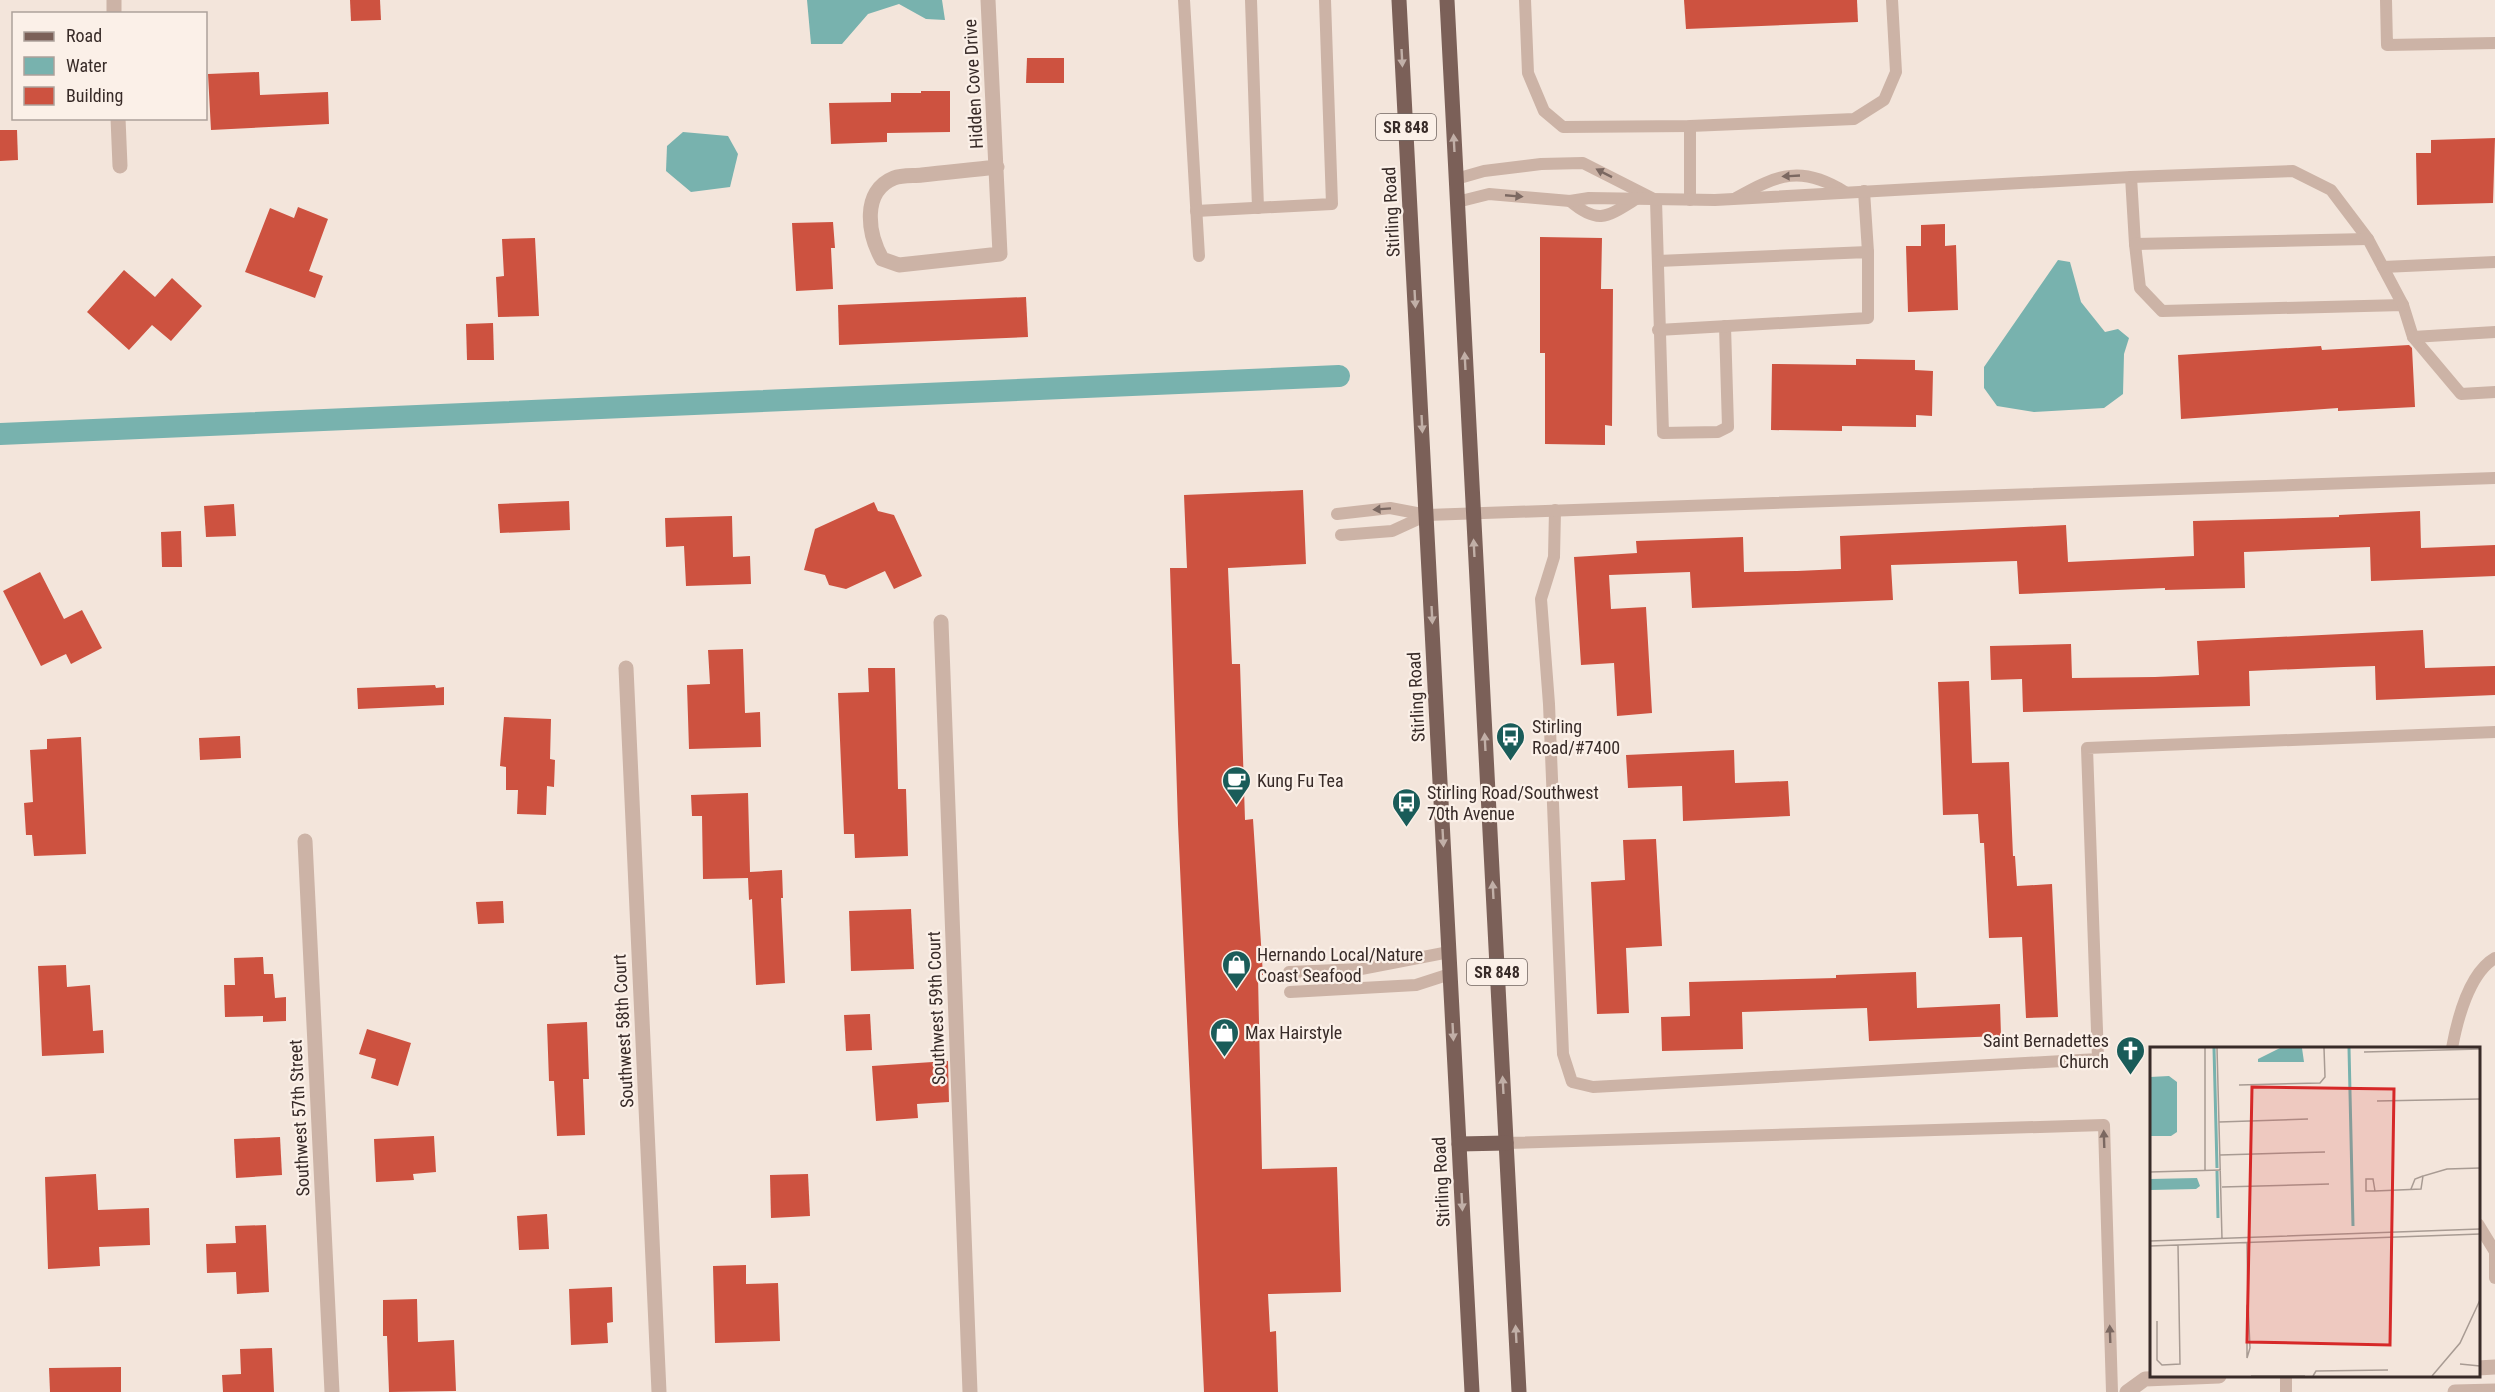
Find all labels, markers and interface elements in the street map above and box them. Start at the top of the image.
legend [12,12,207,120]
street label: Hidden Cove Drive [959,19,987,149]
text: Road [66,25,102,46]
one-way arrow [1398,49,1407,68]
text: Water [66,55,108,76]
text: Building [66,85,123,106]
road number: SR 848 [1376,114,1436,140]
one-way arrow [1449,134,1458,153]
street label: Stirling Road [1378,166,1404,258]
one-way arrow [1595,169,1612,178]
one-way arrow [1781,171,1800,181]
one-way arrow [1505,191,1524,201]
one-way arrow [1411,289,1420,308]
one-way arrow [1460,352,1469,371]
one-way arrow [1417,415,1426,434]
one-way arrow [1372,505,1391,514]
one-way arrow [1470,538,1479,557]
one-way arrow [1427,606,1436,625]
street label: Stirling Road [1403,651,1429,743]
place label: Stirling Road/#7400 [1532,716,1620,758]
bus stop icon: Stirling Road/#7400 [1495,720,1527,762]
one-way arrow [1480,733,1489,752]
cafe icon: Kung Fu Tea [1220,764,1252,806]
place label: Kung Fu Tea [1257,770,1344,791]
place label: Stirling Road/Southwest 70th Avenue [1427,782,1599,824]
bus stop icon: Stirling Road/Southwest 70th Avenue [1390,786,1422,828]
one-way arrow [1439,829,1448,848]
one-way arrow [1488,881,1497,900]
street label: Southwest 59th Court [923,931,949,1085]
place label: Hernando Local/Nature Coast Seafood [1257,944,1423,986]
shop icon: Hernando Local/Nature Coast Seafood [1220,948,1252,990]
street label: Southwest 58th Court [608,954,638,1108]
road number: SR 848 [1467,959,1527,985]
shop icon: Max Hairstyle [1208,1016,1240,1058]
place label: Max Hairstyle [1245,1022,1342,1043]
one-way arrow [1449,1023,1458,1042]
place label: Saint Bernadettes Church [1983,1030,2109,1072]
church icon: Saint Bernadettes Church [2114,1034,2146,1076]
street label: Southwest 57th Street [284,1039,314,1197]
inset map [2150,1047,2480,1377]
one-way arrow [1498,1075,1507,1094]
one-way arrow [2100,1129,2109,1148]
street label: Stirling Road [1428,1136,1454,1228]
one-way arrow [1458,1193,1467,1212]
one-way arrow [1511,1324,1521,1343]
one-way arrow [2106,1324,2115,1343]

